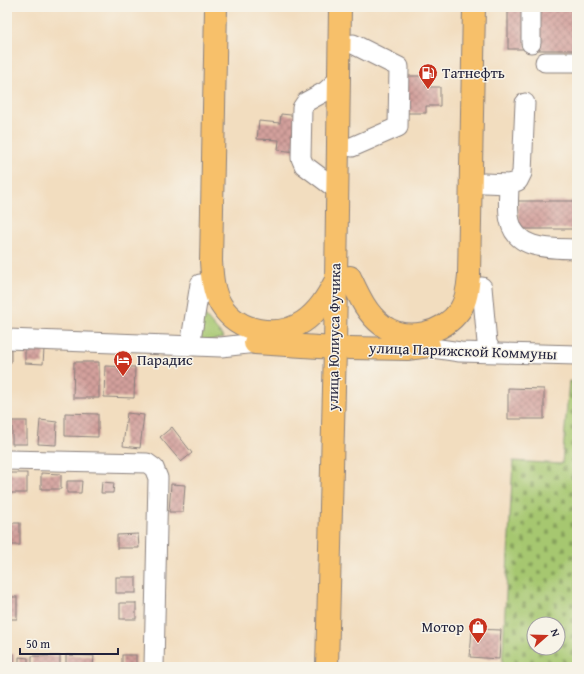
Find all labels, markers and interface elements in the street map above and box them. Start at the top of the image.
fuel station icon: Татнефть [417,62,439,90]
place label: Татнефть [442,62,505,83]
street label: улица Юлиуса Фучика [322,262,345,412]
street label: улица Парижской Коммуны [368,337,558,364]
hotel icon: Парадис [112,349,134,377]
place label: Парадис [137,349,193,370]
place label: Мотор [422,616,464,637]
shop icon: Мотор [467,616,489,644]
north arrow [526,616,566,656]
text: N [547,626,564,639]
scale bar [20,630,118,656]
text: 50 m [26,635,50,652]

